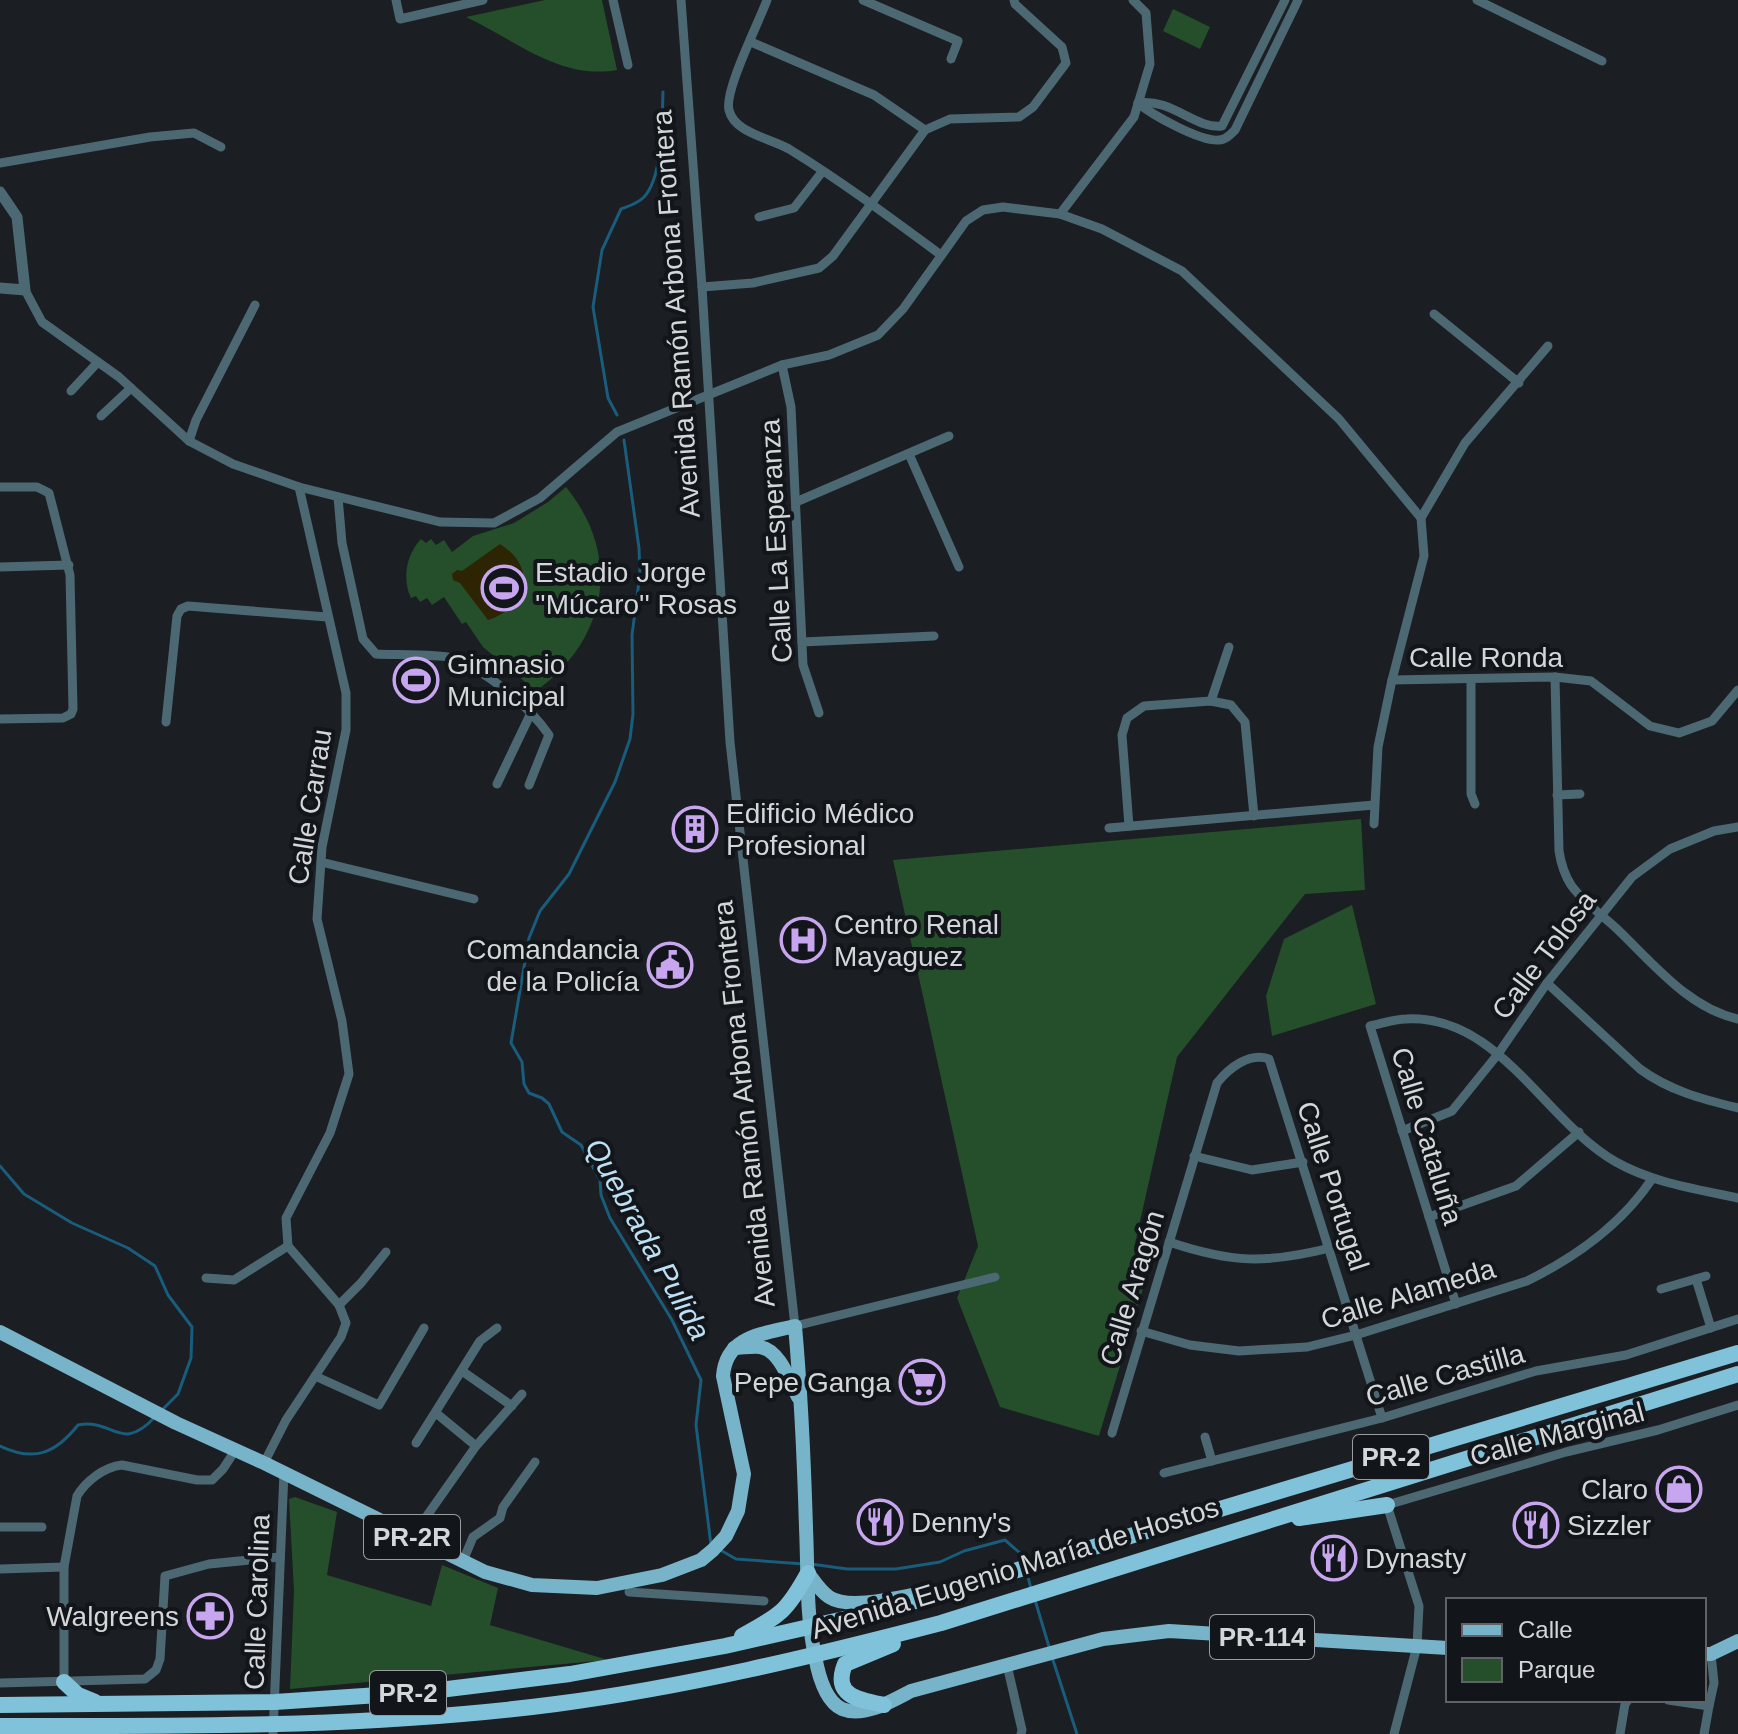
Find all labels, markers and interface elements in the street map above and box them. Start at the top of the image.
street label: Avenida Ramón Arbona Frontera [646,109,706,519]
street label: Calle La Esperanza [754,418,798,664]
place label: Estadio Jorge ''Múcaro'' Rosas [535,557,737,620]
sports icon: Estadio Jorge ''Múcaro'' Rosas [480,564,528,612]
street label: Calle Ronda [1409,642,1563,673]
place label: Gimnasio Municipal [447,649,565,712]
sports icon: Gimnasio Municipal [392,656,440,704]
street label: Calle Carrau [282,727,338,887]
place label: Edificio Médico Profesional [726,798,914,861]
building icon: Edificio Médico Profesional [671,805,719,853]
street label: Calle Tolosa [1486,885,1602,1025]
street label: Avenida Ramón Arbona Frontera [707,899,781,1309]
place label: Centro Renal Mayaguez [834,909,999,972]
hospital icon: Centro Renal Mayaguez [779,916,827,964]
place label: Comandancia de la Policía [466,934,639,997]
public building icon: Comandancia de la Policía [646,941,694,989]
street label: Calle Cataluña [1385,1044,1469,1229]
street label: Calle Portugal [1291,1098,1375,1274]
water label: Quebrada Pulida [579,1133,717,1345]
street label: Calle Aragón [1094,1207,1170,1369]
street label: Calle Alameda [1317,1253,1499,1335]
street label: Calle Castilla [1362,1337,1528,1412]
supermarket icon: Pepe Ganga [898,1358,946,1406]
place label: Pepe Ganga [734,1367,891,1398]
street label: Calle Marginal [1467,1396,1647,1472]
road number: PR-2 [1353,1435,1429,1479]
shop icon: Claro [1655,1465,1703,1513]
place label: Claro [1581,1474,1648,1505]
street label: Avenida Eugenio María de Hostos [808,1491,1222,1645]
restaurant icon: Denny's [856,1498,904,1546]
restaurant icon: Sizzler [1512,1501,1560,1549]
place label: Denny's [911,1507,1011,1538]
place label: Sizzler [1567,1510,1651,1541]
street label: Calle Carolina [238,1513,276,1690]
road number: PR-2R [364,1515,460,1559]
restaurant icon: Dynasty [1310,1534,1358,1582]
place label: Dynasty [1365,1543,1466,1574]
pharmacy icon: Walgreens [186,1592,234,1640]
legend [1446,1598,1706,1702]
place label: Walgreens [46,1601,179,1632]
road number: PR-114 [1210,1615,1314,1659]
text: Calle [1518,1616,1573,1643]
text: Parque [1518,1656,1595,1683]
road number: PR-2 [370,1671,446,1715]

